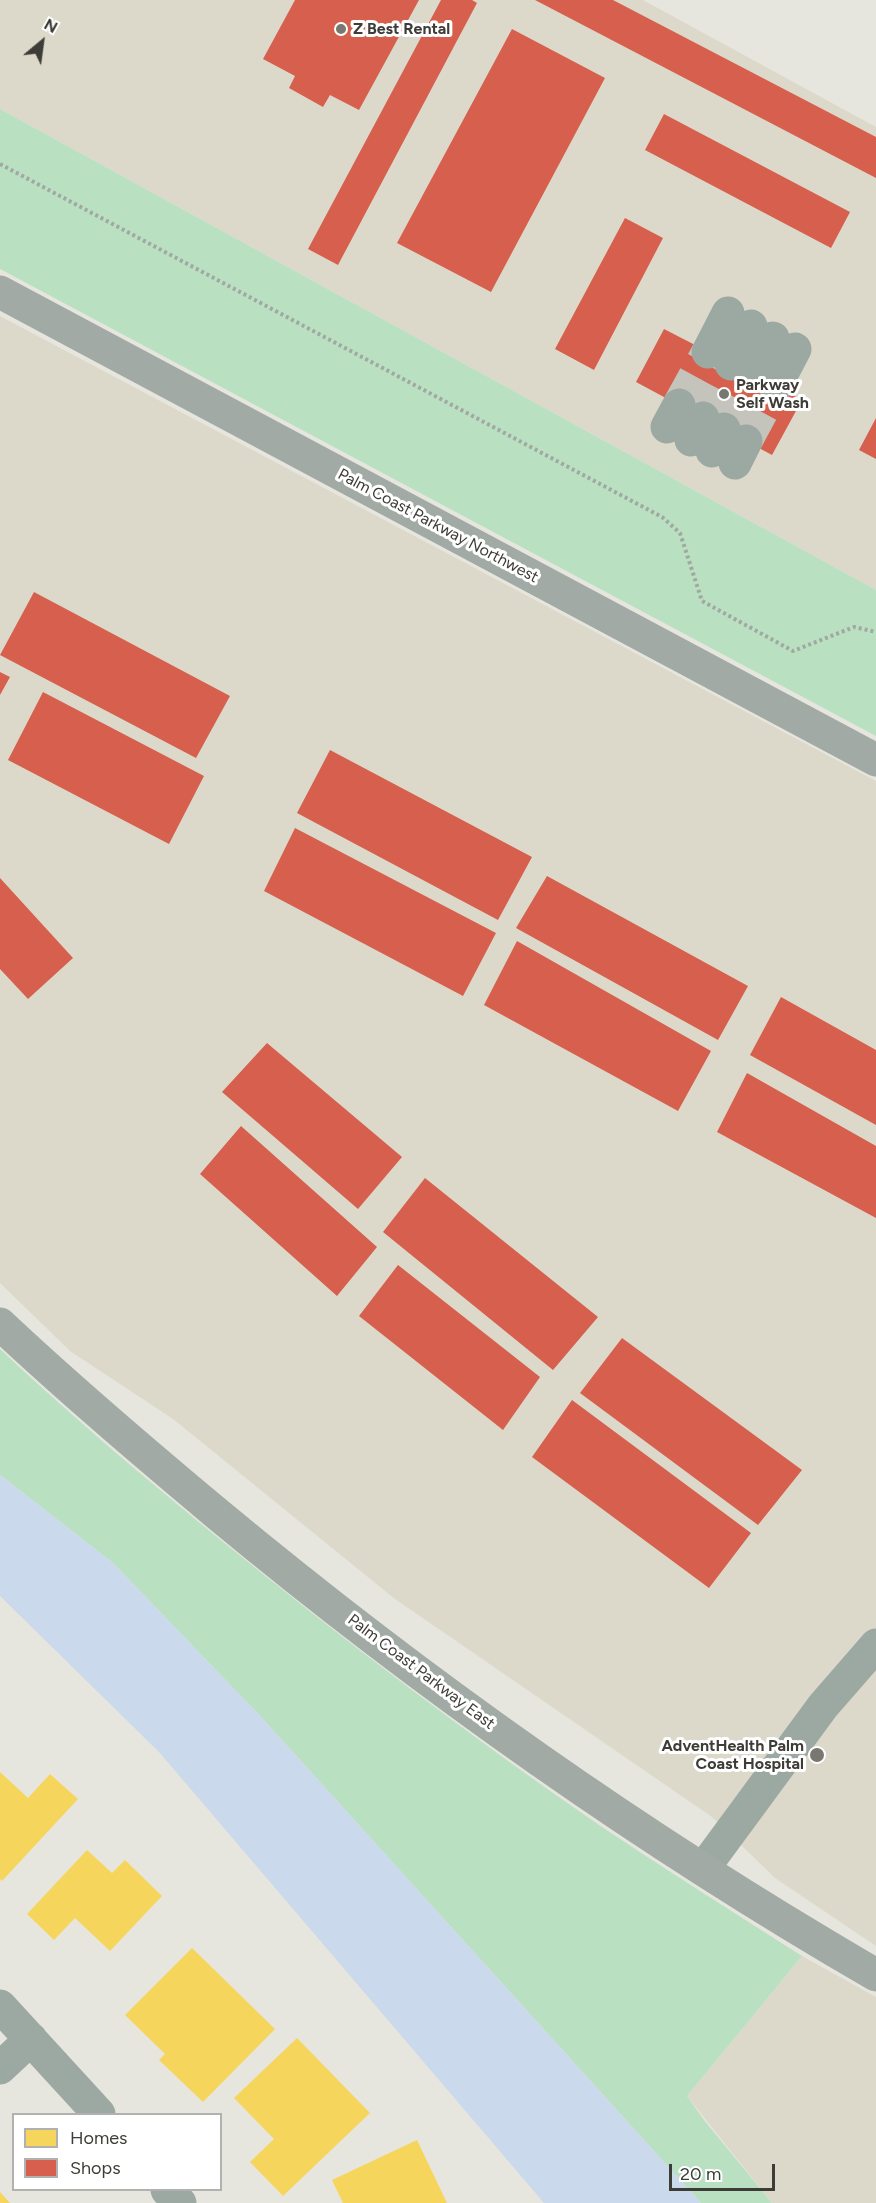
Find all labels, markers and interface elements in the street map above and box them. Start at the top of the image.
north arrow [12,12,72,72]
text: N [41,15,61,37]
place label: Z Best Rental [353,19,450,39]
marker: Z Best Rental [334,22,348,36]
place label: Parkway Self Wash [736,375,809,413]
marker: Parkway Self Wash [717,387,731,401]
street label: Palm Coast Parkway Northwest [334,465,542,587]
street label: Palm Coast Parkway East [344,1610,498,1734]
place label: AdventHealth Palm Coast Hospital [662,1736,804,1774]
marker: AdventHealth Palm Coast Hospital [808,1746,826,1764]
legend [12,2113,222,2191]
text: Homes [70,2127,128,2149]
scale bar [672,2152,778,2190]
text: Shops [70,2157,121,2179]
text: 20 m [680,2163,721,2185]

